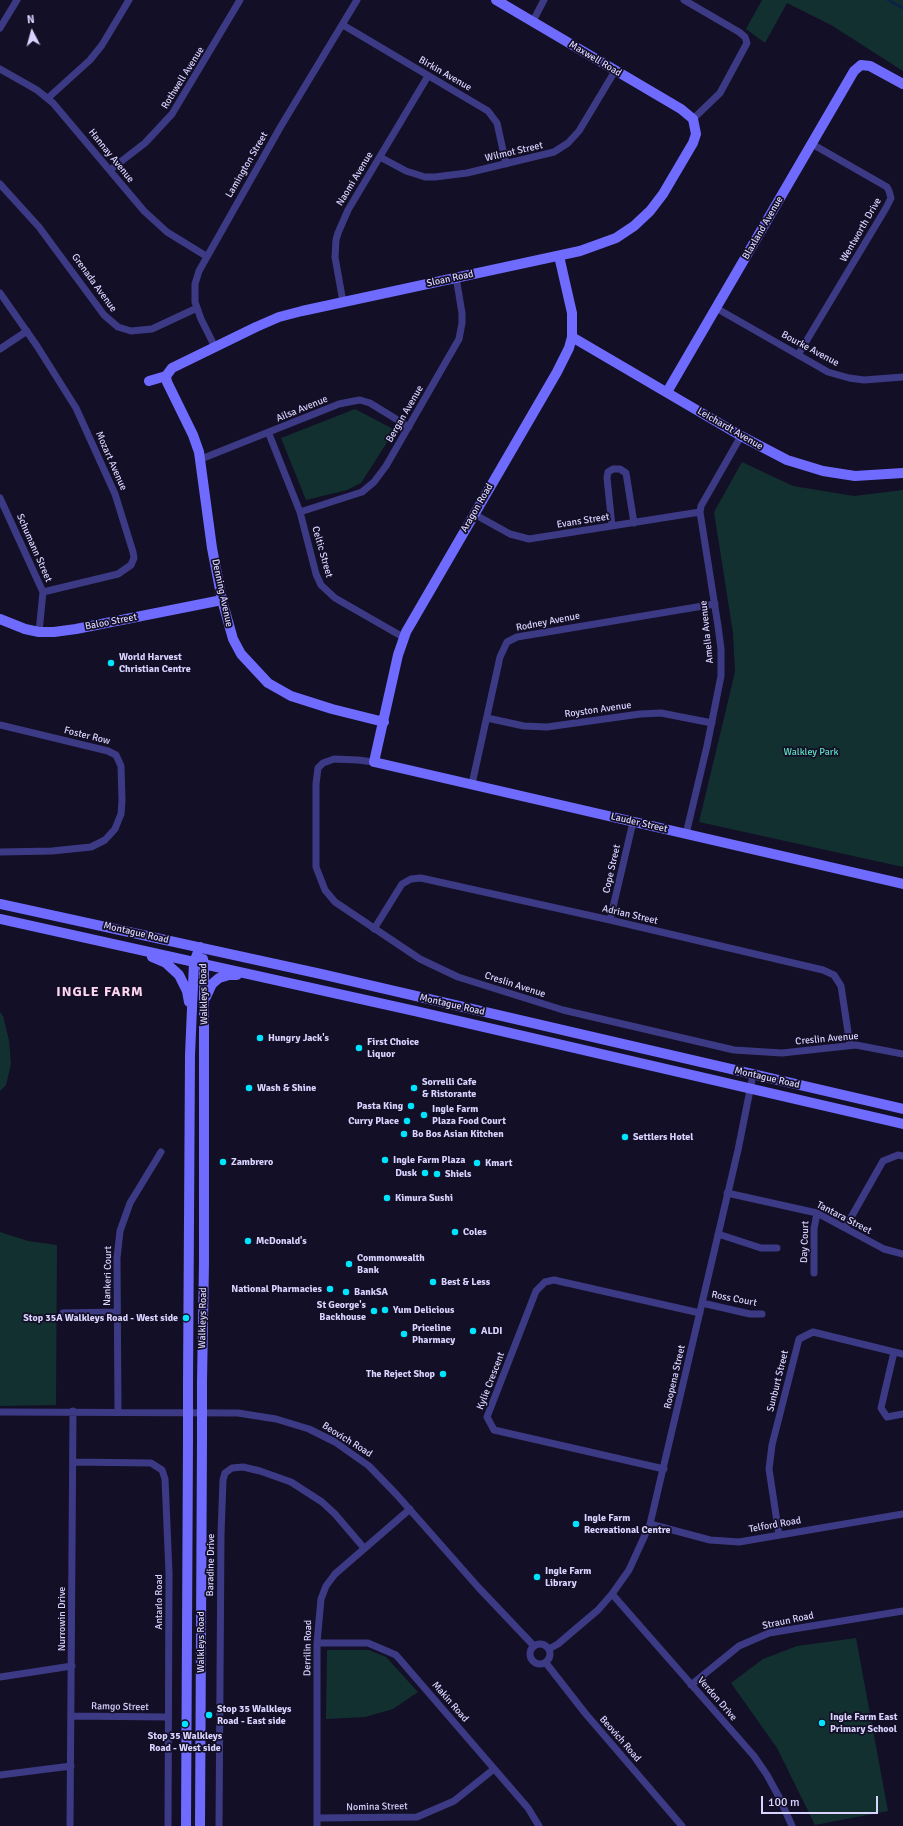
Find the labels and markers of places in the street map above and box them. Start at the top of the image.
place label: World Harvest Christian Centre [119,651,191,674]
marker: World Harvest Christian Centre [106,658,116,668]
place label: Hungry Jack's [268,1032,329,1044]
marker: Hungry Jack's [255,1033,265,1043]
place label: First Choice Liquor [367,1036,419,1060]
marker: First Choice Liquor [354,1043,364,1053]
place label: Sorrelli Cafe & Ristorante [422,1076,477,1100]
place label: Wash & Shine [257,1082,316,1094]
marker: Wash & Shine [244,1083,254,1093]
marker: Sorrelli Cafe & Ristorante [409,1083,419,1093]
place label: Pasta King [357,1100,403,1112]
marker: Pasta King [406,1101,416,1111]
place label: Ingle Farm Plaza Food Court [432,1103,506,1126]
marker: Ingle Farm Plaza Food Court [419,1110,429,1120]
place label: Curry Place [348,1115,399,1127]
marker: Curry Place [402,1116,412,1126]
place label: Bo Bos Asian Kitchen [412,1128,504,1140]
marker: Bo Bos Asian Kitchen [399,1129,409,1139]
place label: Settlers Hotel [633,1131,693,1143]
marker: Settlers Hotel [620,1132,630,1142]
place label: Ingle Farm Plaza [393,1154,465,1166]
marker: Ingle Farm Plaza [380,1155,390,1165]
place label: Zambrero [231,1156,273,1168]
marker: Zambrero [218,1157,228,1167]
place label: Kmart [485,1157,513,1169]
marker: Kmart [472,1158,482,1168]
place label: Dusk [395,1167,417,1179]
marker: Dusk [420,1168,430,1178]
place label: Shiels [445,1168,472,1180]
marker: Shiels [432,1169,442,1179]
place label: Kimura Sushi [395,1192,453,1204]
marker: Kimura Sushi [382,1193,392,1203]
place label: Coles [463,1226,487,1238]
marker: Coles [450,1227,460,1237]
place label: McDonald's [256,1235,307,1247]
marker: McDonald's [243,1236,253,1246]
place label: Commonwealth Bank [357,1252,425,1276]
marker: Commonwealth Bank [344,1259,354,1269]
place label: Best & Less [441,1276,490,1288]
marker: Best & Less [428,1277,438,1287]
place label: National Pharmacies [231,1283,322,1295]
marker: National Pharmacies [325,1284,335,1294]
place label: BankSA [354,1286,388,1298]
marker: BankSA [341,1287,351,1297]
place label: St George's Backhouse [317,1299,366,1322]
place label: Yum Delicious [393,1304,454,1316]
marker: Yum Delicious [380,1305,390,1315]
marker: St George's Backhouse [369,1306,379,1316]
place label: Stop 35A Walkleys Road - West side [23,1312,178,1324]
marker: Stop 35A Walkleys Road - West side [181,1313,191,1323]
place label: Priceline Pharmacy [412,1322,455,1346]
place label: ALDI [481,1325,502,1337]
marker: ALDI [468,1326,478,1336]
marker: Priceline Pharmacy [399,1329,409,1339]
place label: The Reject Shop [366,1368,435,1380]
marker: The Reject Shop [438,1369,448,1379]
place label: Ingle Farm Recreational Centre [584,1512,670,1536]
marker: Ingle Farm Recreational Centre [571,1519,581,1529]
place label: Ingle Farm Library [545,1565,591,1588]
marker: Ingle Farm Library [532,1572,542,1582]
place label: Stop 35 Walkleys Road - East side [217,1703,291,1726]
marker: Stop 35 Walkleys Road - East side [204,1710,214,1720]
place label: Ingle Farm East Primary School [830,1711,897,1734]
marker: Ingle Farm East Primary School [817,1718,827,1728]
marker: Stop 35 Walkleys Road - West side [180,1719,190,1729]
place label: Stop 35 Walkleys Road - West side [148,1730,222,1754]

